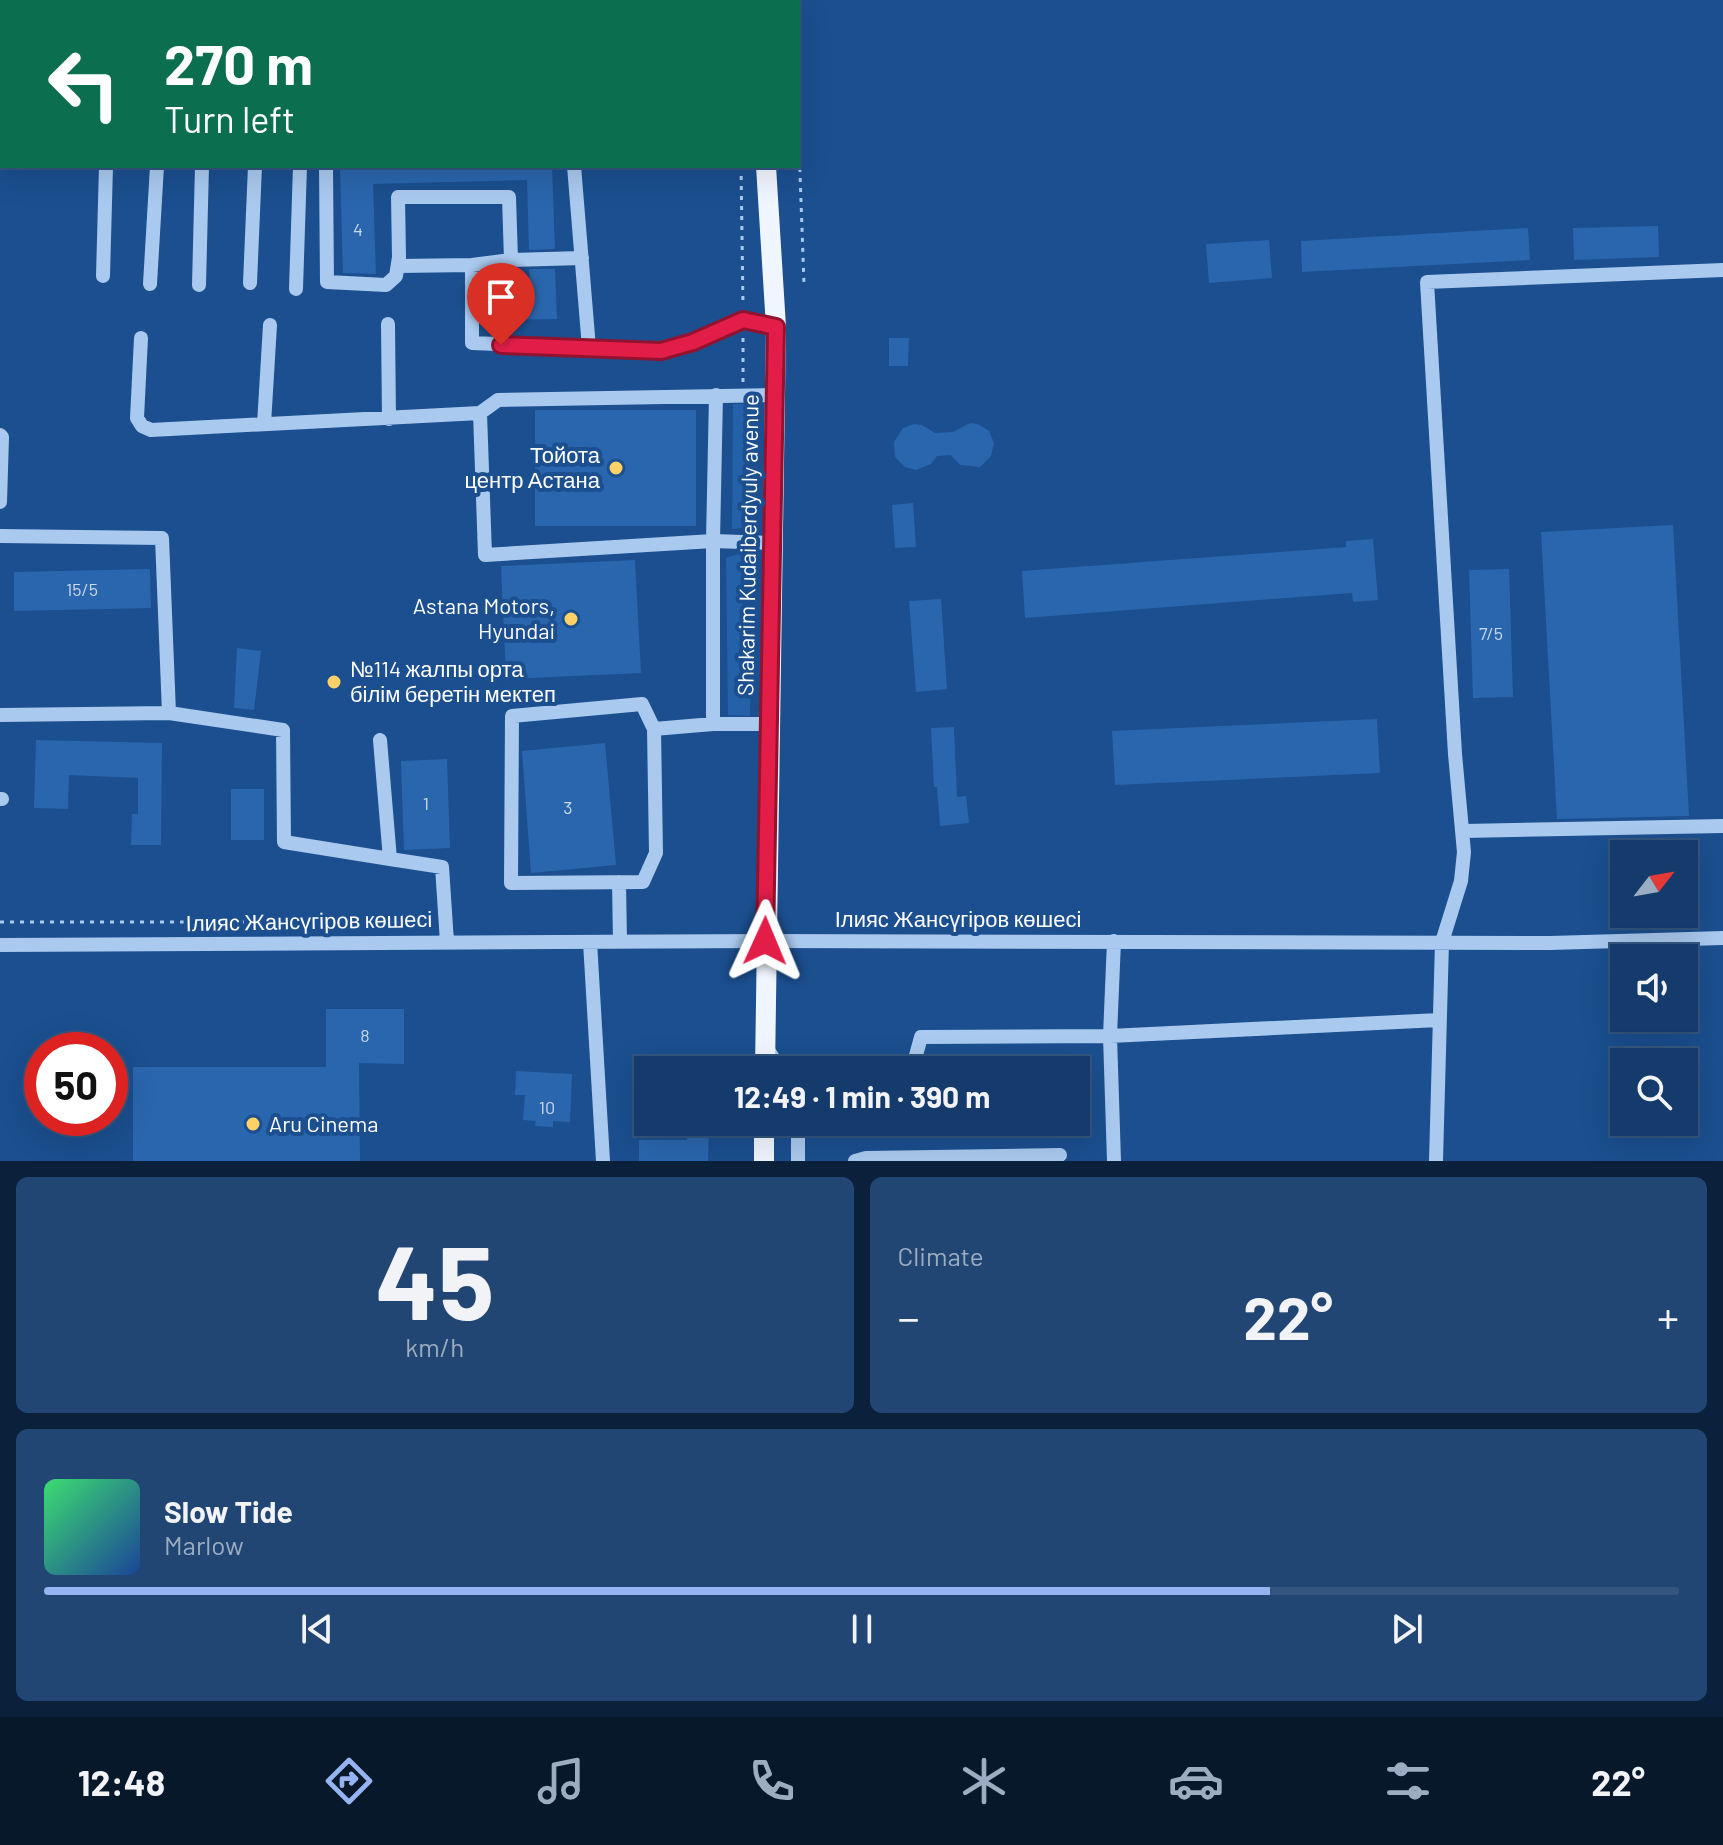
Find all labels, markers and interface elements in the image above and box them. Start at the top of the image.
text: 270 m [164,29,313,96]
icon: left [32,32,136,136]
text: Turn left [164,97,295,140]
house number: 4 [353,218,363,240]
pin [467,263,535,345]
icon: arrive [479,275,523,319]
street label: Shakarim Kudaiberdyuly avenue [731,394,763,696]
place label: Тойота центр Астана [464,441,601,493]
marker: Тойота центр Астана [607,459,625,477]
house number: 15/5 [66,578,98,600]
place label: Astana Motors, Hyundai [413,592,555,643]
marker: Astana Motors, Hyundai [562,610,580,628]
house number: 7/5 [1479,622,1503,644]
place label: №114 жалпы орта білім беретін мектеп [350,655,556,707]
marker: №114 жалпы орта білім беретін мектеп [325,673,343,691]
house number: 1 [423,792,429,814]
house number: 3 [563,796,573,818]
north arrow [1610,840,1698,928]
map controls [1610,840,1698,1136]
position arrow [723,899,807,983]
street label: Ілияс Жансүгіров көшесі [185,905,433,936]
street label: Ілияс Жансүгіров көшесі [835,905,1081,932]
button: sound [1610,944,1698,1032]
house number: 8 [360,1024,370,1046]
speed limit sign: 50 [24,1032,128,1136]
button: search [1610,1048,1698,1136]
text: 12:49 · 1 min · 390 m [734,1078,990,1114]
house number: 10 [539,1096,555,1118]
place label: Aru Cinema [269,1110,378,1136]
marker: Aru Cinema [244,1115,262,1133]
text: 45 [375,1216,494,1341]
text: Climate [898,1240,984,1271]
text: 22° [1243,1280,1333,1352]
text: − [898,1290,920,1343]
text: + [1657,1290,1679,1343]
text: km/h [405,1331,464,1362]
text: Slow Tide [164,1493,293,1529]
text: Marlow [164,1529,244,1560]
icon: previous [295,1607,339,1651]
icon: pause [840,1607,884,1651]
icon: next [1385,1607,1429,1651]
icon: directions [321,1753,377,1809]
icon: music [533,1753,589,1809]
icon: phone [744,1753,800,1809]
icon: climate [956,1753,1012,1809]
icon: car [1168,1753,1224,1809]
icon: filters [1380,1753,1436,1809]
text: 12:48 [78,1760,165,1803]
text: 22° [1591,1760,1645,1803]

